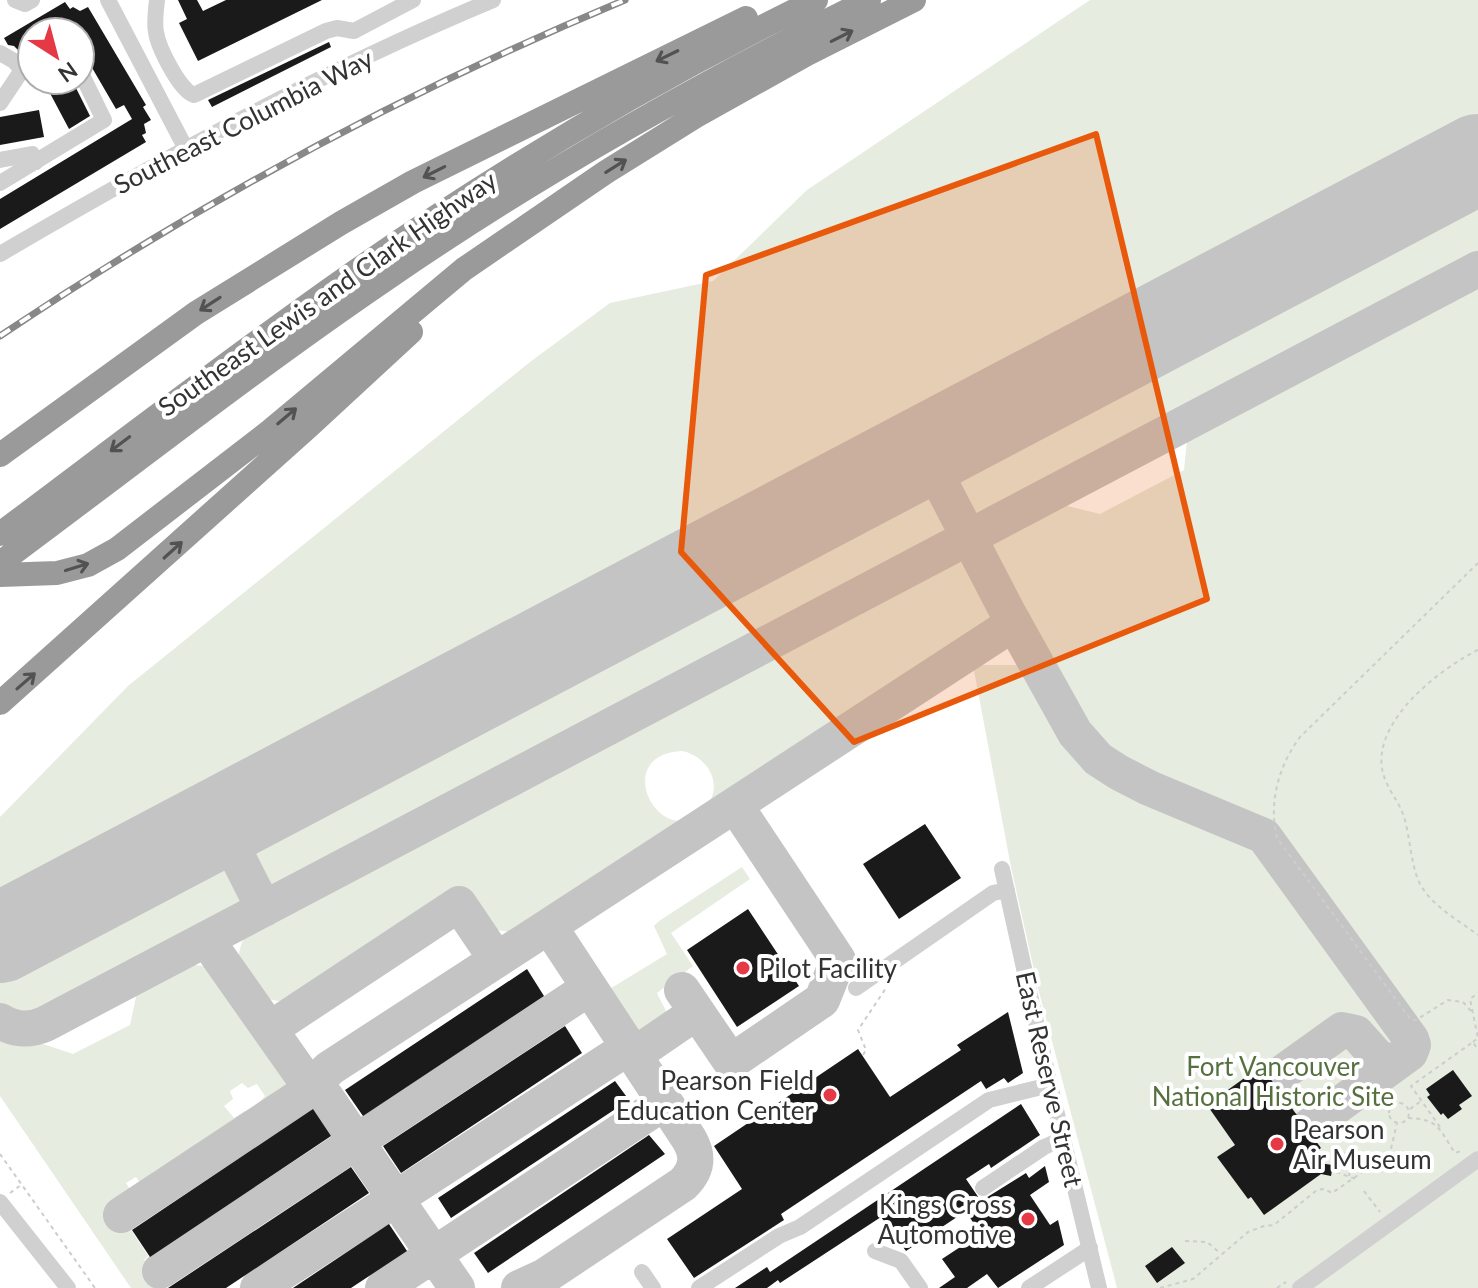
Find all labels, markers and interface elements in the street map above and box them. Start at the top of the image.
north arrow [16,16,96,96]
one-way arrow [829,28,853,44]
street label: Southeast Columbia Way [108,41,378,200]
one-way arrow [655,49,679,64]
text: N [53,57,83,88]
one-way arrow [605,157,627,174]
street label: Southeast Lewis and Clark Highway [151,163,503,423]
one-way arrow [423,165,447,180]
one-way arrow [200,296,222,312]
one-way arrow [277,407,297,425]
one-way arrow [110,435,131,452]
one-way arrow [162,541,182,559]
one-way arrow [64,559,89,573]
one-way arrow [15,672,35,690]
place label: Pilot Facility [759,952,898,984]
marker: Pilot Facility [734,959,752,977]
street label: East Reserve Street [1010,968,1091,1191]
park label: Fort Vancouver National Historic Site [1152,1050,1394,1112]
place label: Pearson Field Education Center [616,1064,815,1126]
marker: Pearson Field Education Center [821,1086,839,1104]
place label: Pearson Air Museum [1293,1113,1432,1175]
marker: Pearson Air Museum [1268,1135,1286,1153]
place label: Kings Cross Automotive [878,1188,1012,1250]
marker: Kings Cross Automotive [1019,1210,1037,1228]

